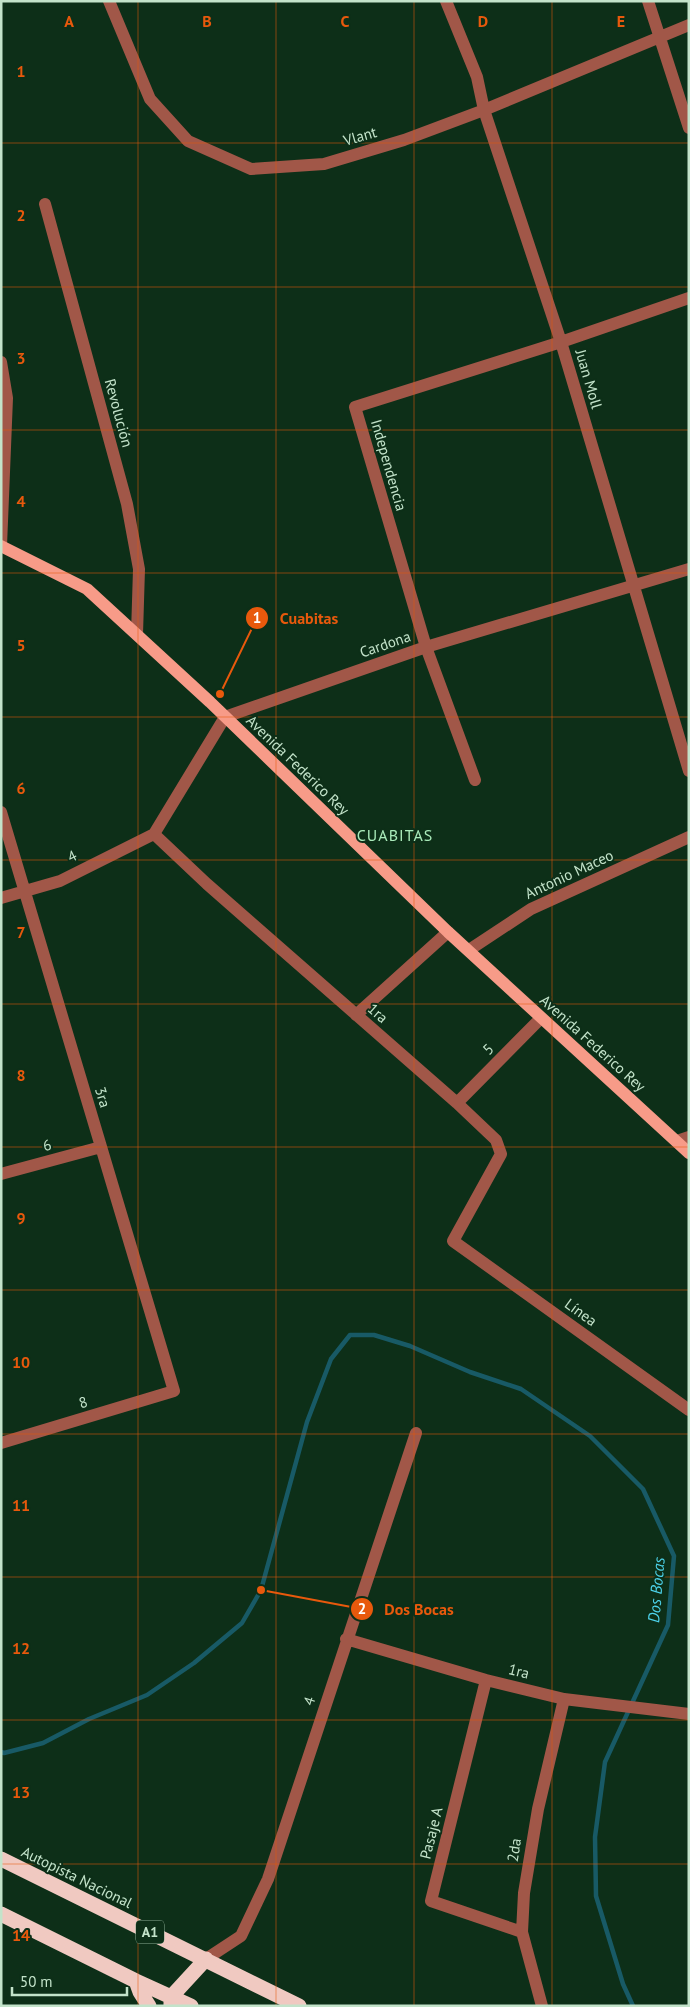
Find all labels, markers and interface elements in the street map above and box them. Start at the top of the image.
text: A [64,11,74,31]
text: B [202,11,212,31]
text: C [341,11,350,31]
text: D [478,11,488,31]
text: E [617,11,625,31]
text: 1 [16,61,26,81]
street label: Vlant [340,122,379,150]
text: 2 [16,205,26,225]
street label: Juan Moll [571,346,607,411]
text: 3 [16,348,26,368]
street label: Revolución [101,377,137,449]
street label: Independencia [367,417,411,513]
text: 4 [16,491,26,511]
callout: Cuabitas [245,603,348,634]
text: 1 [253,608,261,627]
text: Cuabitas [280,608,338,628]
street label: Cardona [357,626,413,662]
text: 5 [16,635,26,655]
street label: Avenida Federico Rey [243,711,353,819]
text: 6 [16,778,26,798]
district label: CUABITAS [357,825,433,845]
street label: Antonio Maceo [522,845,616,903]
street label: 4 [64,846,80,866]
text: 7 [16,922,26,942]
street label: Avenida Federico Rey [536,991,650,1096]
street label: 1ra [364,999,392,1027]
street label: 5 [478,1039,498,1059]
text: 8 [16,1065,26,1085]
street label: 3ra [91,1084,115,1110]
street label: 6 [41,1135,53,1155]
text: 9 [16,1208,26,1228]
street label: Línea [561,1294,601,1330]
text: 10 [12,1352,30,1372]
street label: 8 [76,1392,90,1412]
text: 11 [12,1495,30,1515]
water label: Dos Bocas [643,1556,669,1624]
callout: Dos Bocas [349,1594,464,1625]
text: 2 [358,1599,366,1618]
text: Dos Bocas [384,1599,454,1619]
text: 12 [12,1638,30,1658]
street label: 1ra [507,1659,531,1683]
street label: 4 [299,1694,319,1708]
text: 13 [12,1782,30,1802]
street label: Pasaje A [415,1805,447,1861]
street label: 2da [503,1837,525,1863]
street label: Autopista Nacional [18,1842,136,1912]
road number: A1 [136,1920,164,1944]
text: 14 [12,1925,30,1945]
scale bar [12,1964,128,1996]
text: 50 m [20,1972,53,1991]

